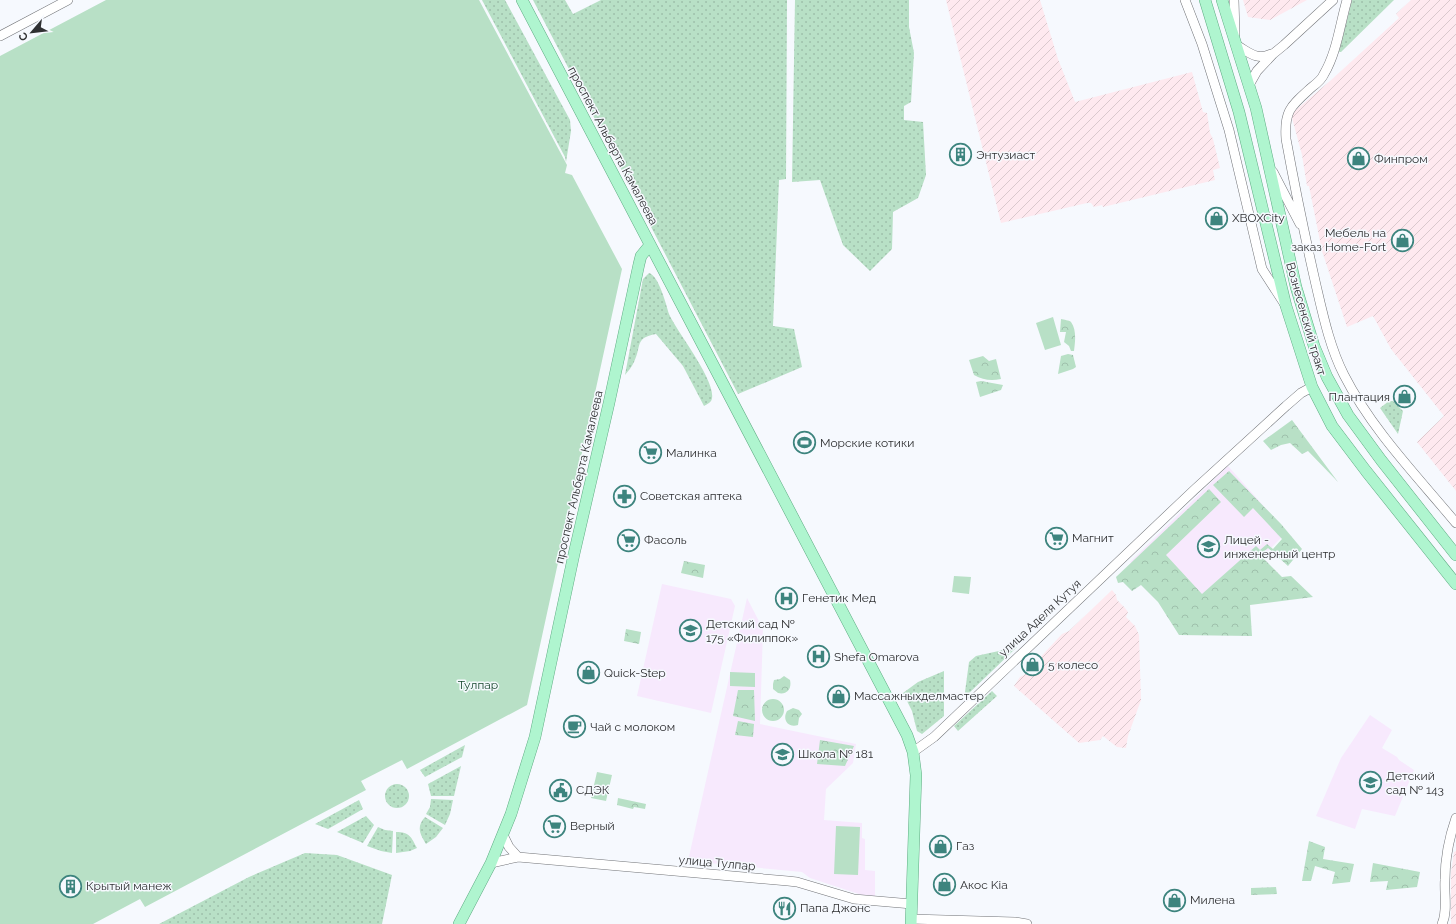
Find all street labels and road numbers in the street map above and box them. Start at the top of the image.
street label: проспект Альберта Камалеева [565,64,661,228]
street label: Вознесенский тракт [1283,261,1329,377]
street label: проспект Альберта Камалеева [552,389,606,565]
street label: улица Аделя Кутуя [996,576,1084,660]
street label: улица Тулпар [678,853,756,873]

